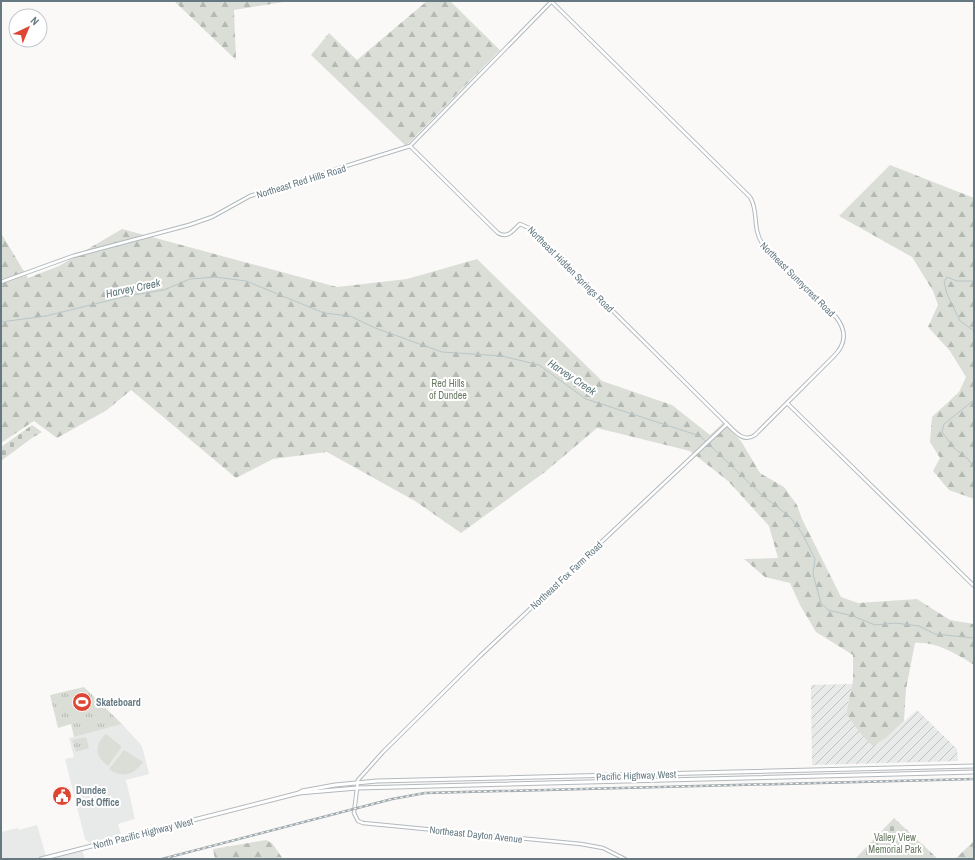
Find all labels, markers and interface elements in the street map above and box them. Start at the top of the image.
north arrow [8,8,48,48]
text: N [28,14,42,28]
street label: Northeast Red Hills Road [255,162,348,201]
street label: Northeast Hidden Springs Road [525,223,617,315]
street label: Northeast Sunnycrest Road [757,239,838,320]
water label: Harvey Creek [105,275,162,301]
water label: Harvey Creek [545,356,599,398]
park label: Red Hills of Dundee [429,377,467,402]
street label: Northeast Fox Farm Road [528,539,605,612]
sports icon: Skateboard [71,691,93,713]
place label: Skateboard [96,696,141,709]
street label: Pacific Highway West [596,768,677,783]
place label: Dundee Post Office [76,784,120,809]
public building icon: Dundee Post Office [51,785,73,807]
street label: North Pacific Highway West [92,815,195,852]
street label: Northeast Dayton Avenue [429,823,523,846]
park label: Valley View Memorial Park [868,831,923,856]

